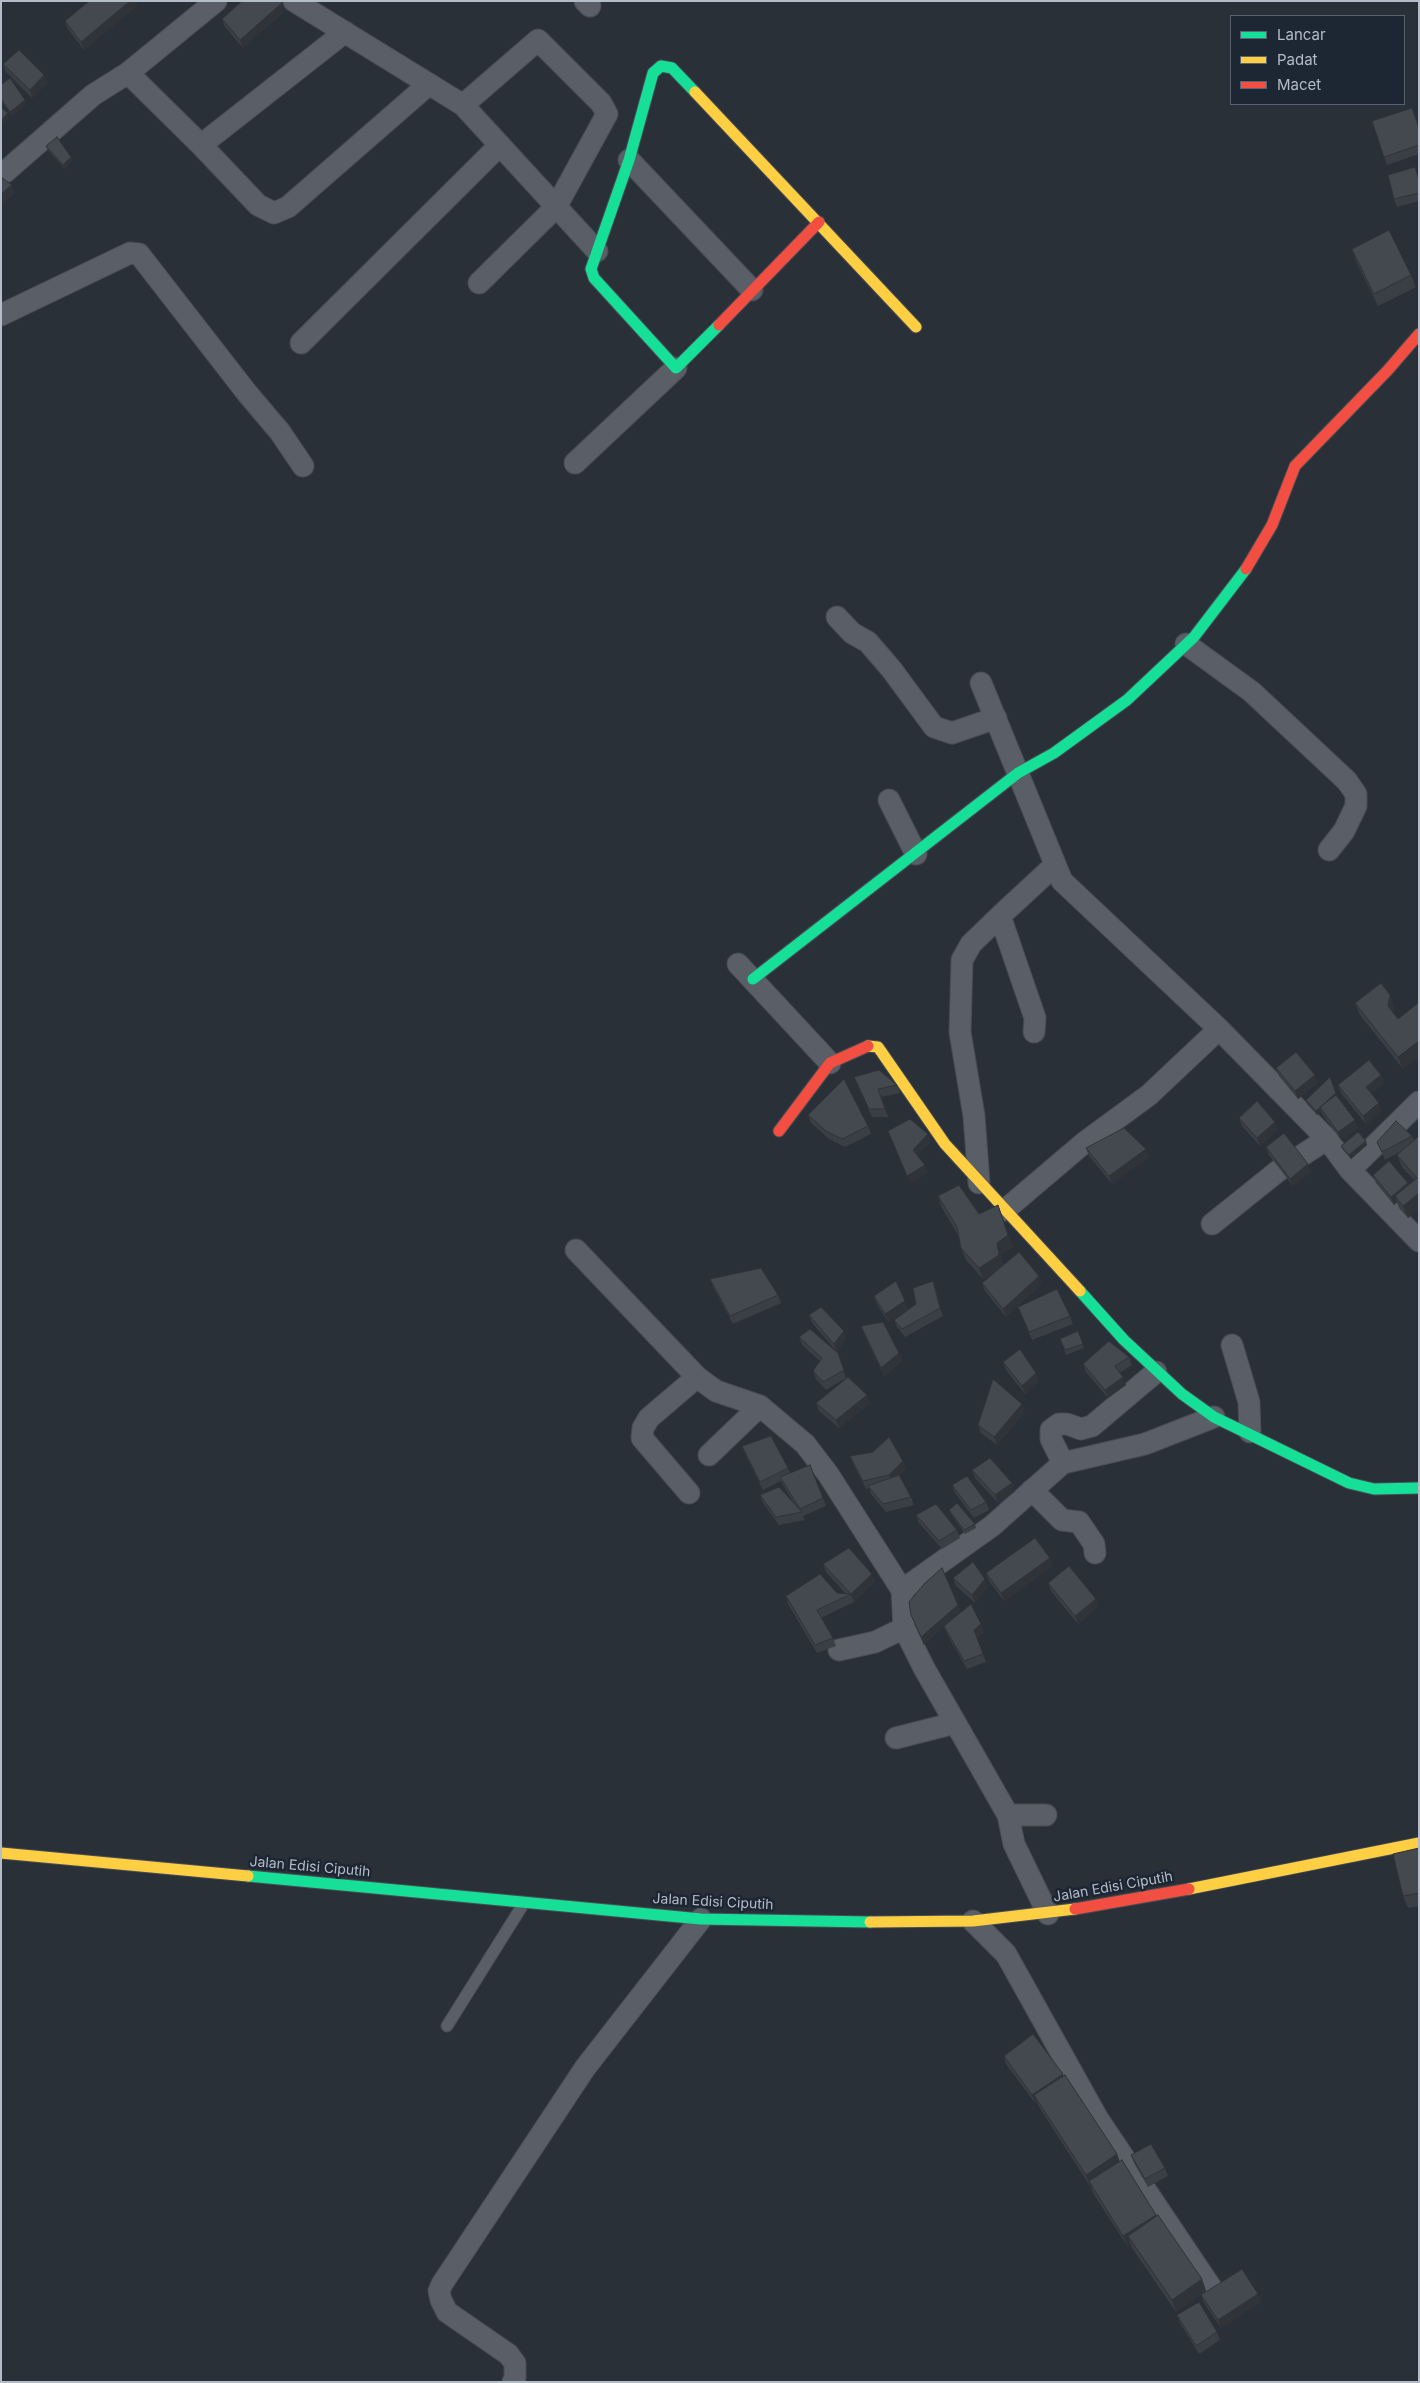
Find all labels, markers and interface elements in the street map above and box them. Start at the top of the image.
legend [1230,15,1405,105]
text: Lancar [1277,25,1326,44]
text: Padat [1277,50,1318,69]
text: Macet [1277,75,1321,94]
street label: Jalan Edisi Ciputih [249,1853,371,1881]
street label: Jalan Edisi Ciputih [1052,1868,1174,1906]
street label: Jalan Edisi Ciputih [652,1890,774,1914]

